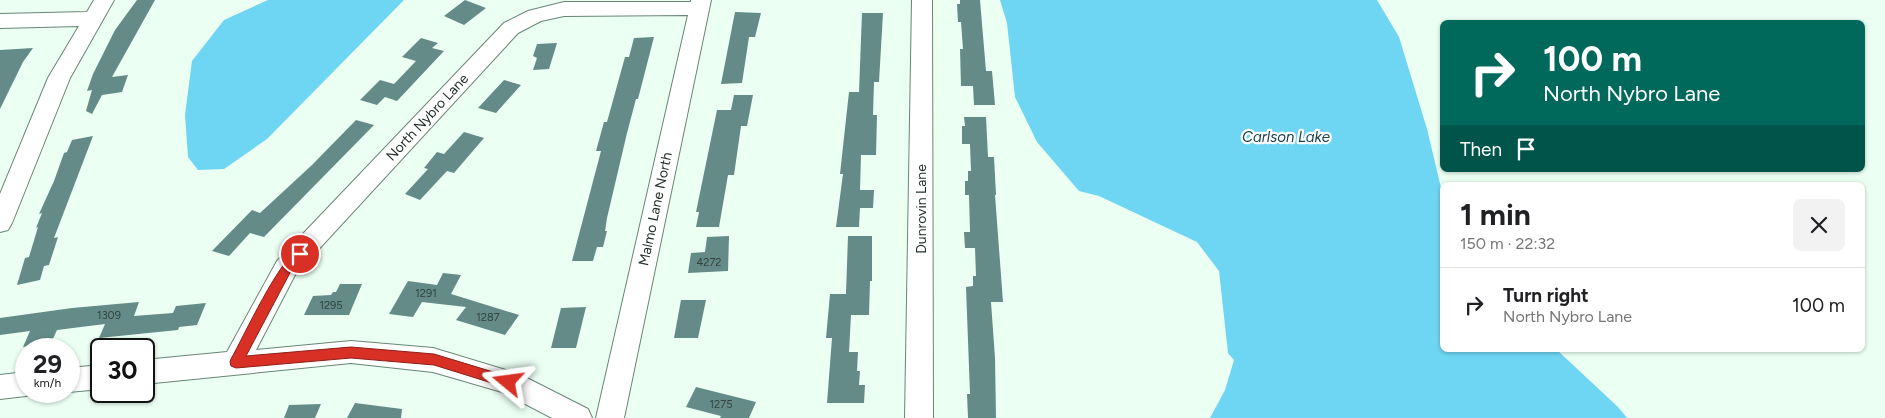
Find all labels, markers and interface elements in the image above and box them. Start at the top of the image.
text: 100 m [1543,38,1642,80]
icon: right [1460,40,1525,105]
street label: North Nybro Lane [383,70,472,164]
text: North Nybro Lane [1543,80,1720,107]
water label: Carlson Lake [1242,128,1330,146]
icon: arrive [1512,135,1540,163]
text: Then [1460,138,1502,161]
street label: Malmo Lane North [635,151,676,267]
street label: Dunrovin Lane [913,164,930,254]
text: 1 min [1460,196,1531,233]
button: close [1793,199,1845,251]
pin [279,233,321,275]
text: 150 m · 22:32 [1460,234,1555,253]
icon: arrive [286,240,314,268]
house number: 4272 [696,256,722,269]
text: Turn right [1503,284,1589,307]
house number: 1291 [415,287,437,300]
icon: right [1460,291,1488,319]
text: 100 m [1792,294,1845,317]
house number: 1295 [319,299,343,312]
text: North Nybro Lane [1503,307,1632,326]
house number: 1309 [97,309,121,322]
house number: 1287 [476,311,500,324]
speed limit sign: 30 [90,338,155,403]
text: 29 [33,349,62,379]
position arrow [481,355,533,407]
text: km/h [34,376,61,390]
house number: 1275 [710,398,732,411]

